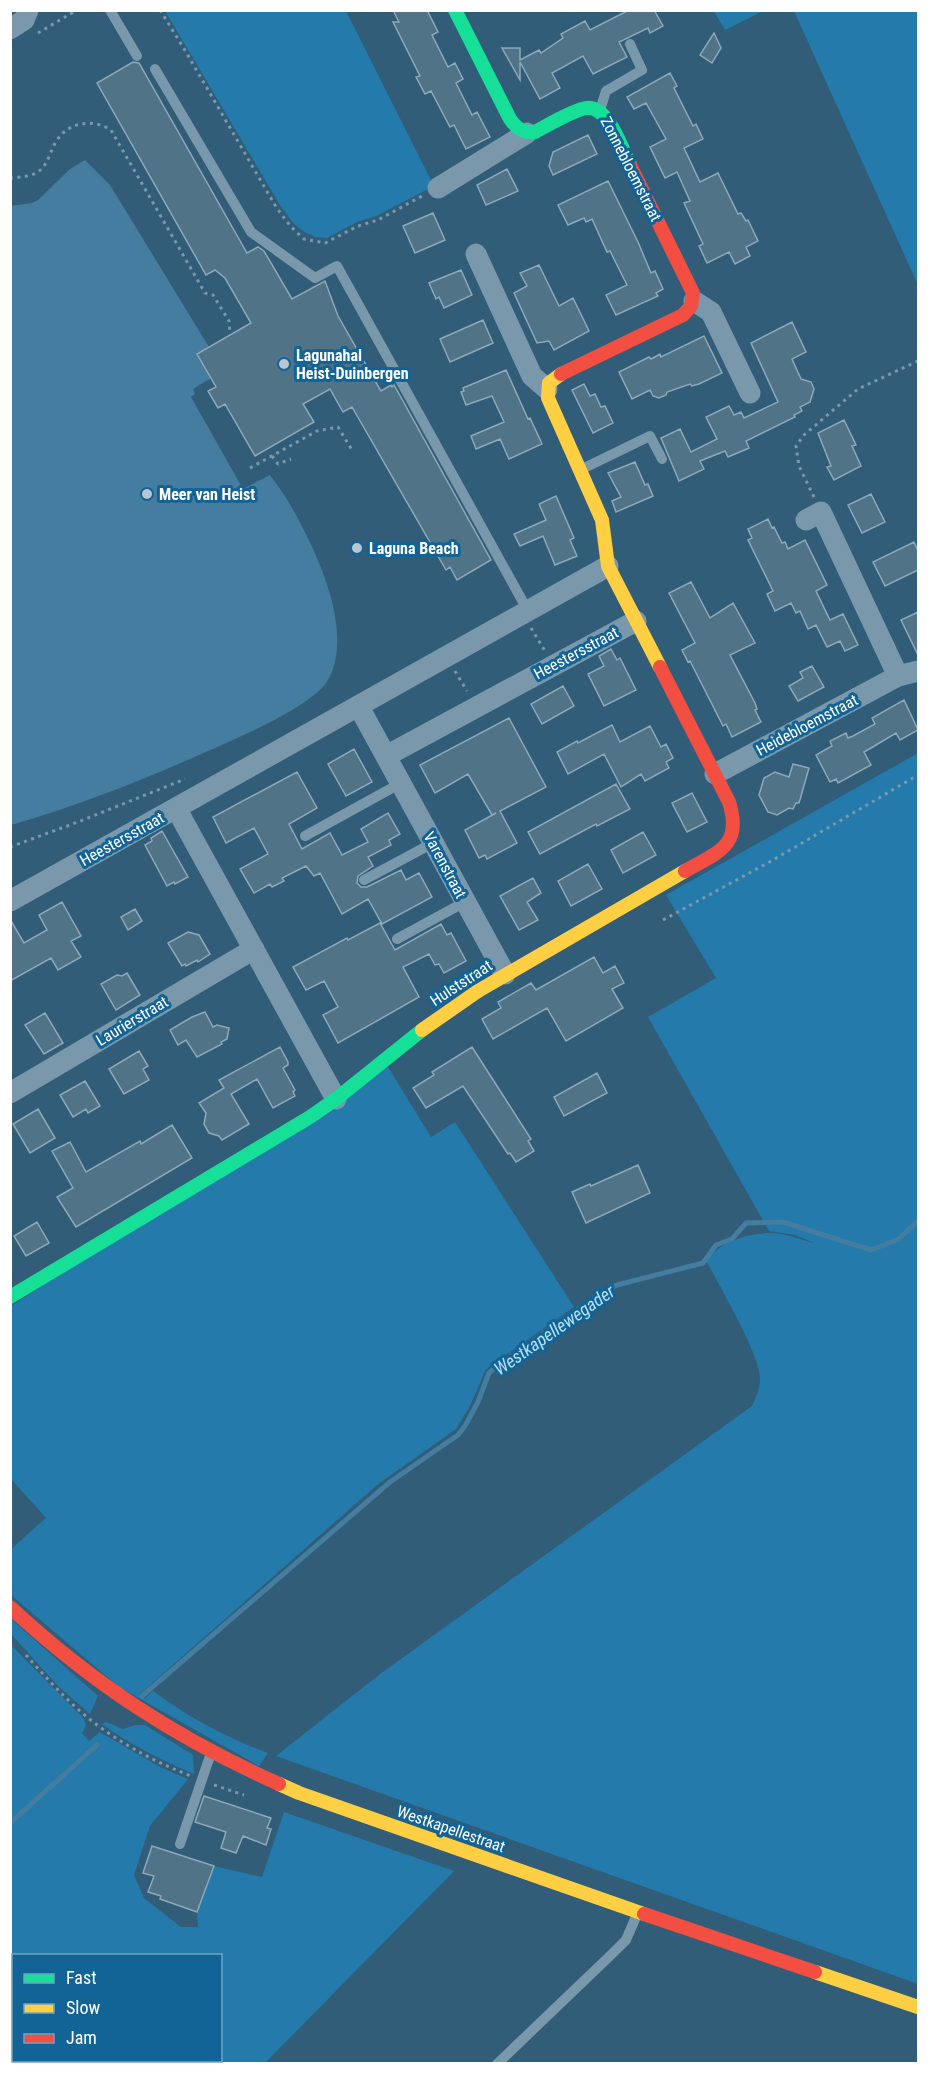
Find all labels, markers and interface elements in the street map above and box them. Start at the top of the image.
street label: Zonnebloemstraat [596,113,666,225]
place label: Lagunahal Heist-Duinbergen [296,346,409,383]
marker: Lagunahal Heist-Duinbergen [277,357,291,371]
place label: Meer van Heist [159,485,255,504]
marker: Meer van Heist [140,487,154,501]
place label: Laguna Beach [369,539,459,558]
marker: Laguna Beach [350,541,364,555]
street label: Heestersstraat [530,623,622,683]
street label: Heidebloemstraat [753,690,861,760]
street label: Heestersstraat [77,808,168,870]
street label: Varenstraat [419,828,471,902]
street label: Hulststraat [426,956,496,1010]
street label: Laurierstraat [93,992,172,1050]
water label: Westkapellewegader [490,1280,619,1379]
street label: Westkapellestraat [394,1802,508,1857]
legend [12,1954,222,2062]
text: Fast [66,1967,97,1988]
text: Slow [66,1997,101,2018]
text: Jam [66,2027,97,2048]

